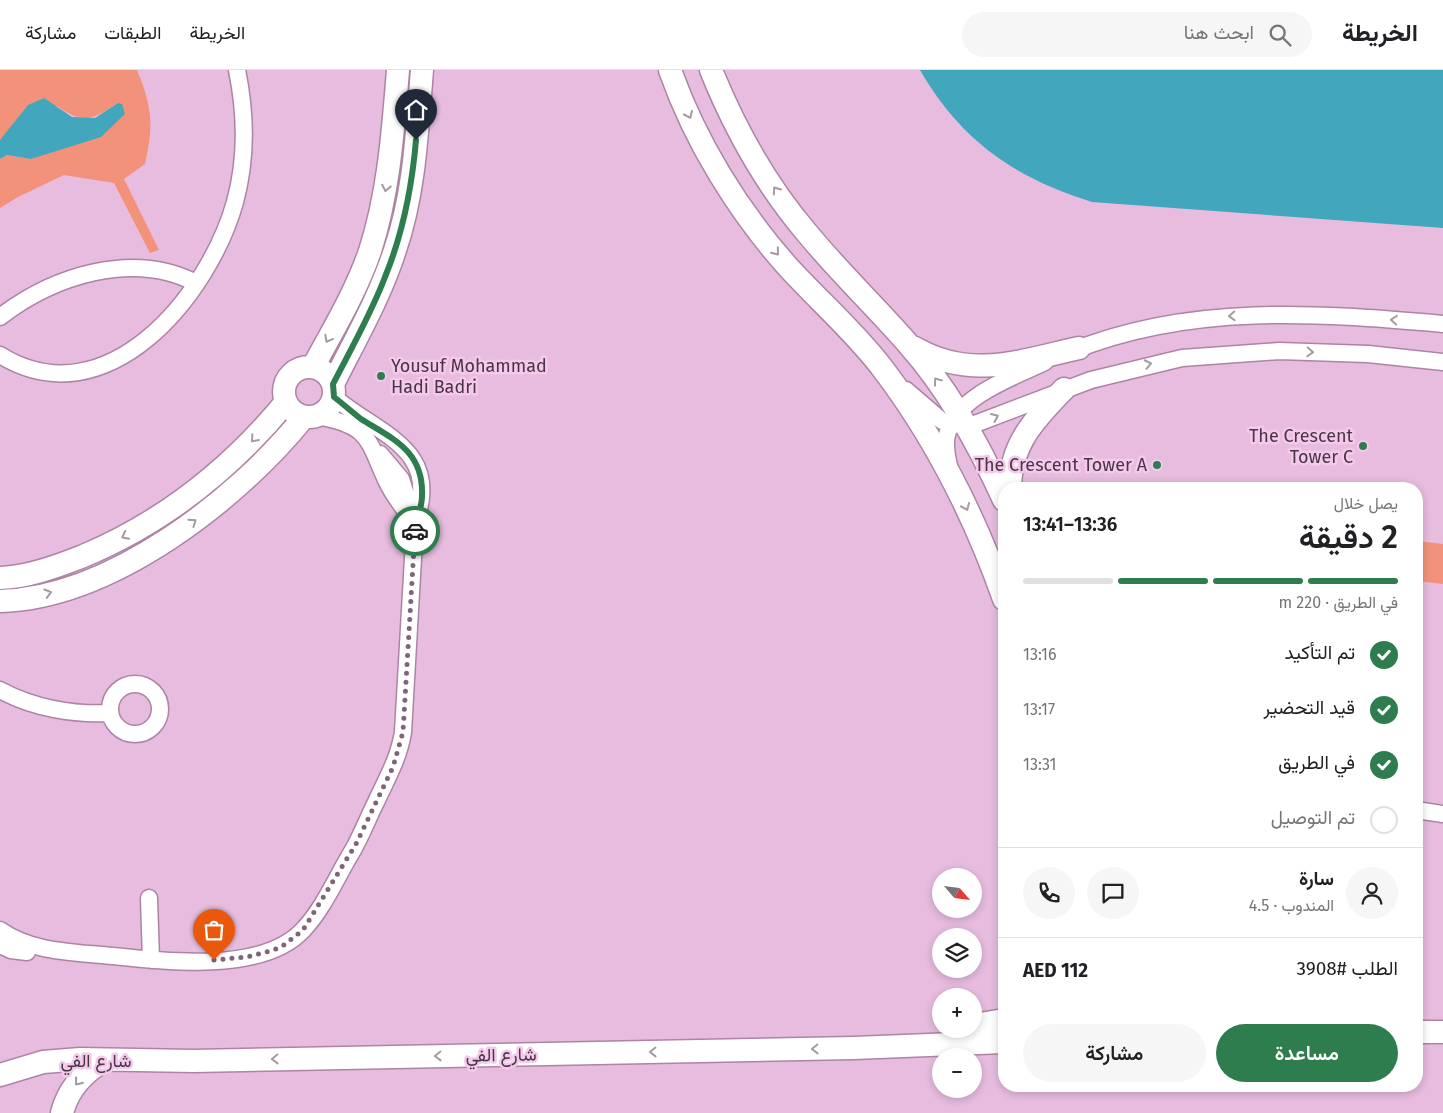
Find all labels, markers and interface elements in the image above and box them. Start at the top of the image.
search box [962,12,1312,57]
text: الخريطة [1342,19,1418,47]
text: ابحث هنا [1184,21,1254,44]
icon: search [1266,21,1294,49]
text: مشاركة [25,22,76,44]
text: الطبقات [104,22,161,44]
text: الخريطة [189,22,245,44]
pin [395,89,437,140]
icon: home [402,96,430,124]
one-way arrow [682,110,693,119]
one-way arrow [381,184,392,192]
one-way arrow [773,187,782,196]
one-way arrow [770,246,779,255]
one-way arrow [1228,311,1236,322]
one-way arrow [1390,315,1398,326]
one-way arrow [325,334,335,343]
one-way arrow [1306,347,1314,358]
place label: Yousuf Mohammad Hadi Badri [391,355,547,398]
one-way arrow [1144,359,1153,370]
marker: Yousuf Mohammad Hadi Badri [375,370,387,382]
one-way arrow [935,378,943,387]
one-way arrow [990,413,999,424]
place label: The Crescent Tower C [1249,425,1354,468]
one-way arrow [251,433,260,442]
marker: The Crescent Tower C [1357,440,1369,452]
place label: The Crescent Tower A [975,454,1148,476]
marker: The Crescent Tower A [1151,459,1163,471]
text: يصل خلال [1334,494,1398,513]
one-way arrow [959,502,970,511]
courier [390,506,440,556]
text: 13:36–13:41 [1023,513,1117,536]
icon: car [401,517,429,545]
text: 2 دقيقة [1299,518,1398,556]
one-way arrow [187,519,197,528]
one-way arrow [122,530,131,540]
one-way arrow [43,589,51,599]
text: في الطريق · 220 m [1278,593,1398,612]
text: تم التأكيد [1285,641,1355,664]
icon: check [1370,641,1398,669]
text: 13:16 [1023,645,1057,664]
text: قيد التحضير [1263,696,1355,719]
icon: check [1370,696,1398,724]
text: 13:17 [1023,700,1055,719]
text: في الطريق [1278,751,1355,774]
icon: check [1370,751,1398,779]
text: 13:31 [1023,755,1056,774]
text: تم التوصيل [1271,806,1355,829]
button: phone [1023,867,1075,919]
button: chat [1087,867,1139,919]
text: سارة [1299,867,1334,890]
button: person [1346,867,1398,919]
north arrow [932,868,982,918]
map controls [932,868,982,1098]
text: المندوب · 4.5 [1249,896,1334,915]
pin [193,909,235,960]
icon: bag [200,916,228,944]
button: layers [932,928,982,978]
text: الطلب #3908 [1296,957,1398,980]
text: AED 112 [1023,959,1088,982]
button: + [932,988,982,1038]
button: مشاركة [1023,1024,1206,1082]
button: مساعدة [1216,1024,1398,1082]
street label: شارع الفي [465,1043,537,1071]
one-way arrow [811,1044,818,1054]
one-way arrow [648,1047,656,1057]
button: − [932,1048,982,1098]
street label: شارع الفي [61,1050,131,1076]
one-way arrow [433,1051,441,1061]
one-way arrow [271,1054,278,1064]
one-way arrow [75,1076,83,1085]

